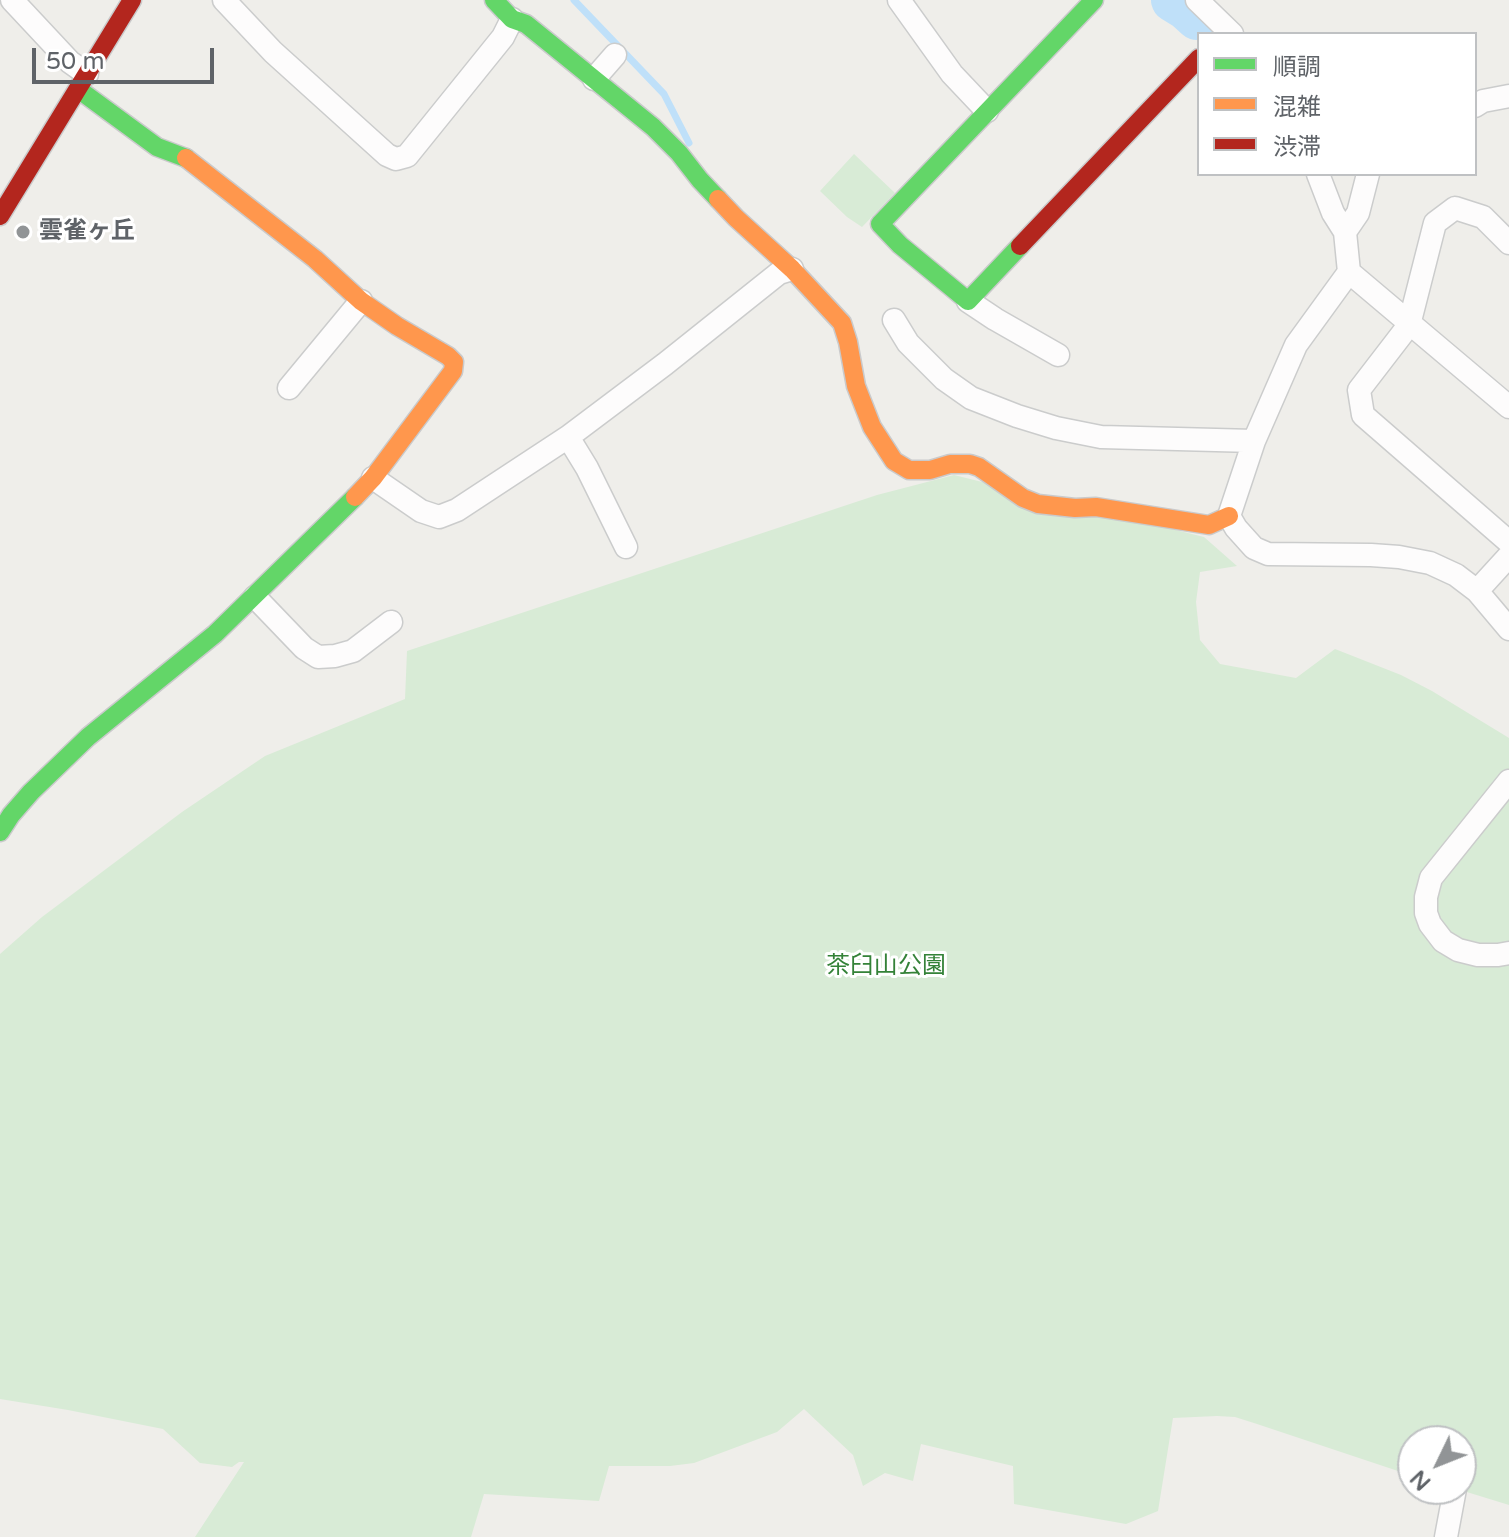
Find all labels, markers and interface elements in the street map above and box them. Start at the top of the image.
scale bar [36,32,218,82]
legend [1197,32,1477,176]
text: 50 m [46,47,104,76]
text: 順調 [1273,53,1321,82]
text: 混雑 [1273,93,1321,122]
text: 渋滞 [1273,133,1321,162]
place label: 雲雀ヶ丘 [39,218,135,246]
marker: 雲雀ヶ丘 [14,223,32,241]
park label: 茶臼山公園 [826,953,946,981]
north arrow [1397,1425,1477,1505]
text: N [1405,1465,1436,1495]

